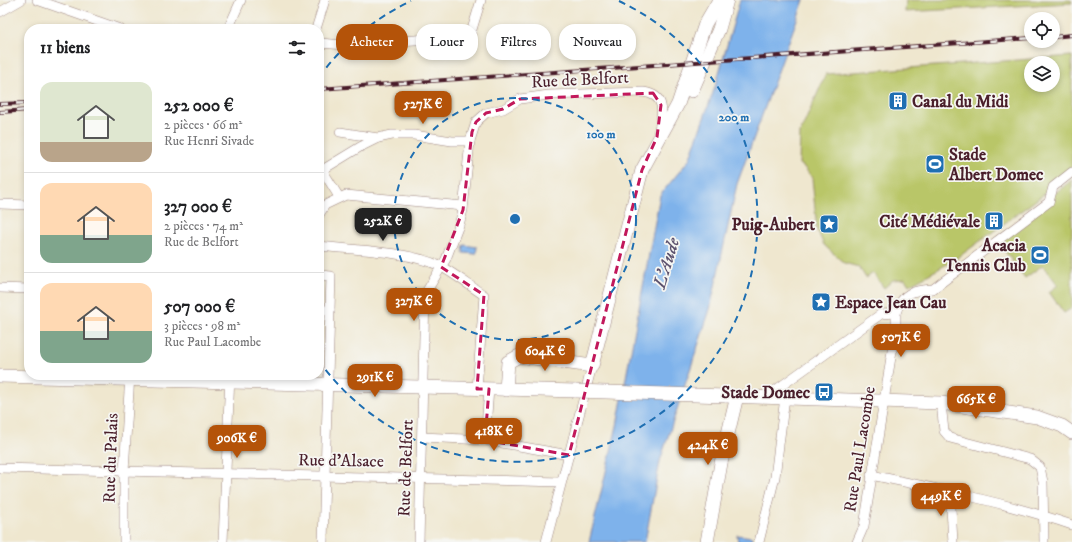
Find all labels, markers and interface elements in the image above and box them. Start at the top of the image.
map controls [1024,12,1060,92]
button: locate [1024,12,1060,48]
chip: Acheter [336,24,408,60]
chip: Louer [416,24,478,60]
chip: Filtres [486,24,551,60]
chip: Nouveau [559,24,636,60]
text: 11 biens [40,37,90,59]
icon: filters [286,37,308,59]
button: layers [1024,56,1060,92]
street label: Rue de Belfort [531,66,630,94]
building icon: Canal du Midi [887,90,909,112]
pin: 527K € [390,91,456,125]
place label: Canal du Midi [912,91,1009,113]
text: 252 000 € [164,95,234,117]
text: 527K € [404,96,442,112]
icon: home [72,98,120,146]
text: 200 m [719,110,749,125]
text: 2 pièces · 66 m² [164,117,242,133]
text: 100 m [587,127,615,142]
text: Rue Henri Sivade [164,133,254,149]
place label: Stade Albert Domec [948,144,1044,186]
sports icon: Stade Albert Domec [924,153,946,175]
text: 327 000 € [164,196,232,218]
icon: home [72,199,120,247]
pin: 252K € [350,208,416,242]
building icon: Cité Médiévale [983,210,1005,232]
place label: Cité Médiévale [879,211,980,233]
centre of rings [508,212,522,226]
text: 252K € [364,213,402,229]
place icon: Puig-Aubert [818,213,840,235]
place label: Puig-Aubert [732,214,816,236]
text: 2 pièces · 74 m² [164,218,243,234]
text: Rue de Belfort [164,234,239,250]
water label: L'Aude [649,234,685,292]
place label: Acacia Tennis Club [943,235,1027,277]
sports icon: Acacia Tennis Club [1029,244,1051,266]
pin: 327K € [381,288,447,322]
place icon: Espace Jean Cau [810,291,832,313]
place label: Espace Jean Cau [835,292,946,314]
text: 327K € [395,293,433,309]
text: 507 000 € [164,296,235,318]
icon: home [72,299,120,347]
text: 3 pièces · 98 m² [164,318,240,334]
pin: 507K € [868,324,934,358]
text: 507K € [881,329,921,345]
text: Rue Paul Lacombe [164,334,261,350]
pin: 604K € [512,338,578,372]
text: 604K € [525,343,565,359]
pin: 291K € [342,364,408,398]
text: 291K € [356,369,394,385]
bus stop icon: Stade Domec [813,381,835,403]
place label: Stade Domec [721,382,811,404]
street label: Rue Paul Lacombe [839,385,881,514]
pin: 665K € [943,386,1009,420]
text: 665K € [956,391,996,407]
street label: Rue du Palais [98,412,124,503]
street label: Rue de Belfort [393,418,419,517]
pin: 418K € [461,418,527,452]
text: 418K € [475,423,513,439]
pin: 906K € [204,425,270,459]
text: 906K € [217,430,257,446]
pin: 424K € [675,432,741,466]
text: 424K € [688,437,728,453]
street label: Rue d'Alsace [298,449,384,473]
pin: 449K € [908,483,974,517]
text: 449K € [921,488,962,504]

